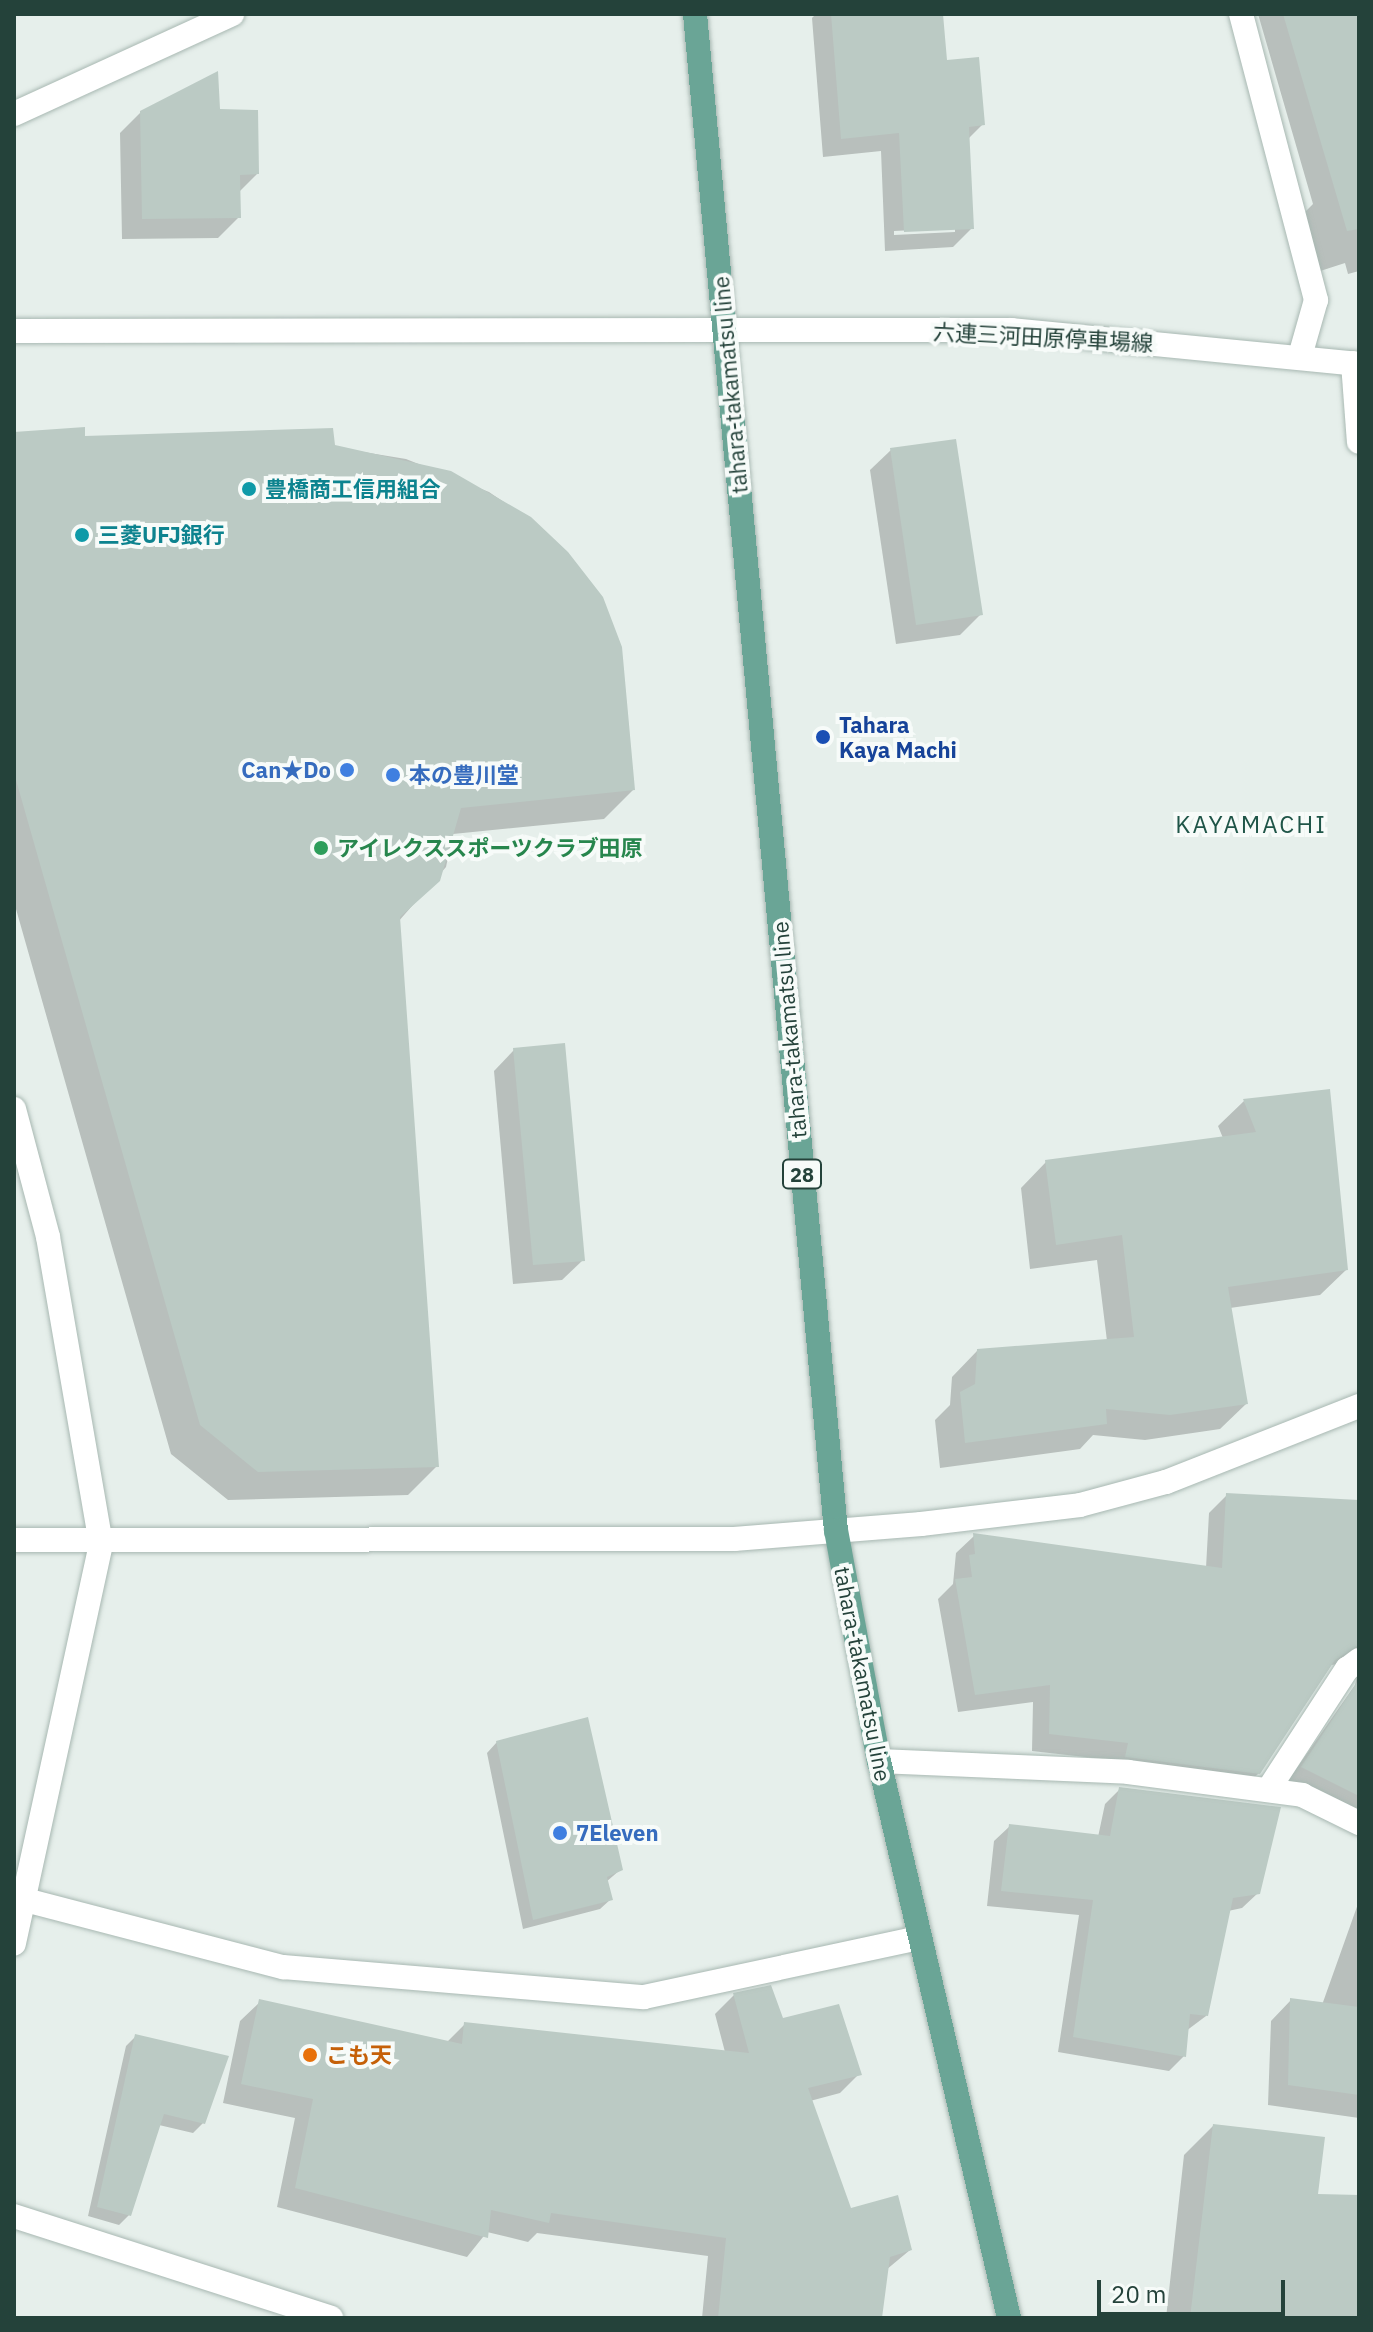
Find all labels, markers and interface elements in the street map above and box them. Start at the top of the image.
street label: tahara-takamatsu line [707,275,753,495]
street label: 六連三河田原停車場線 [932,318,1154,356]
place label: 豊橋商工信用組合 [265,476,441,502]
marker: 豊橋商工信用組合 [240,480,258,498]
place label: 三菱UFJ銀行 [98,522,225,548]
marker: 三菱UFJ銀行 [73,526,91,544]
place label: Tahara Kaya Machi [839,711,957,762]
marker: Tahara Kaya Machi [814,728,832,746]
place label: Can★Do [241,757,331,783]
marker: Can★Do [338,761,356,779]
place label: 本の豊川堂 [409,762,519,788]
marker: 本の豊川堂 [384,766,402,784]
district label: KAYAMACHI [1175,811,1327,839]
place label: アイレクススポーツクラブ田原 [337,835,645,861]
marker: アイレクススポーツクラブ田原 [312,839,330,857]
street label: tahara-takamatsu line [766,920,812,1140]
road number: 28 [782,1158,822,1190]
street label: tahara-takamatsu line [829,1565,897,1783]
place label: 7Eleven [576,1820,658,1846]
marker: 7Eleven [551,1824,569,1842]
place label: こも天 [326,2042,392,2068]
marker: こも天 [301,2046,319,2064]
scale bar [1101,2264,1289,2314]
text: 20 m [1111,2278,1166,2310]

